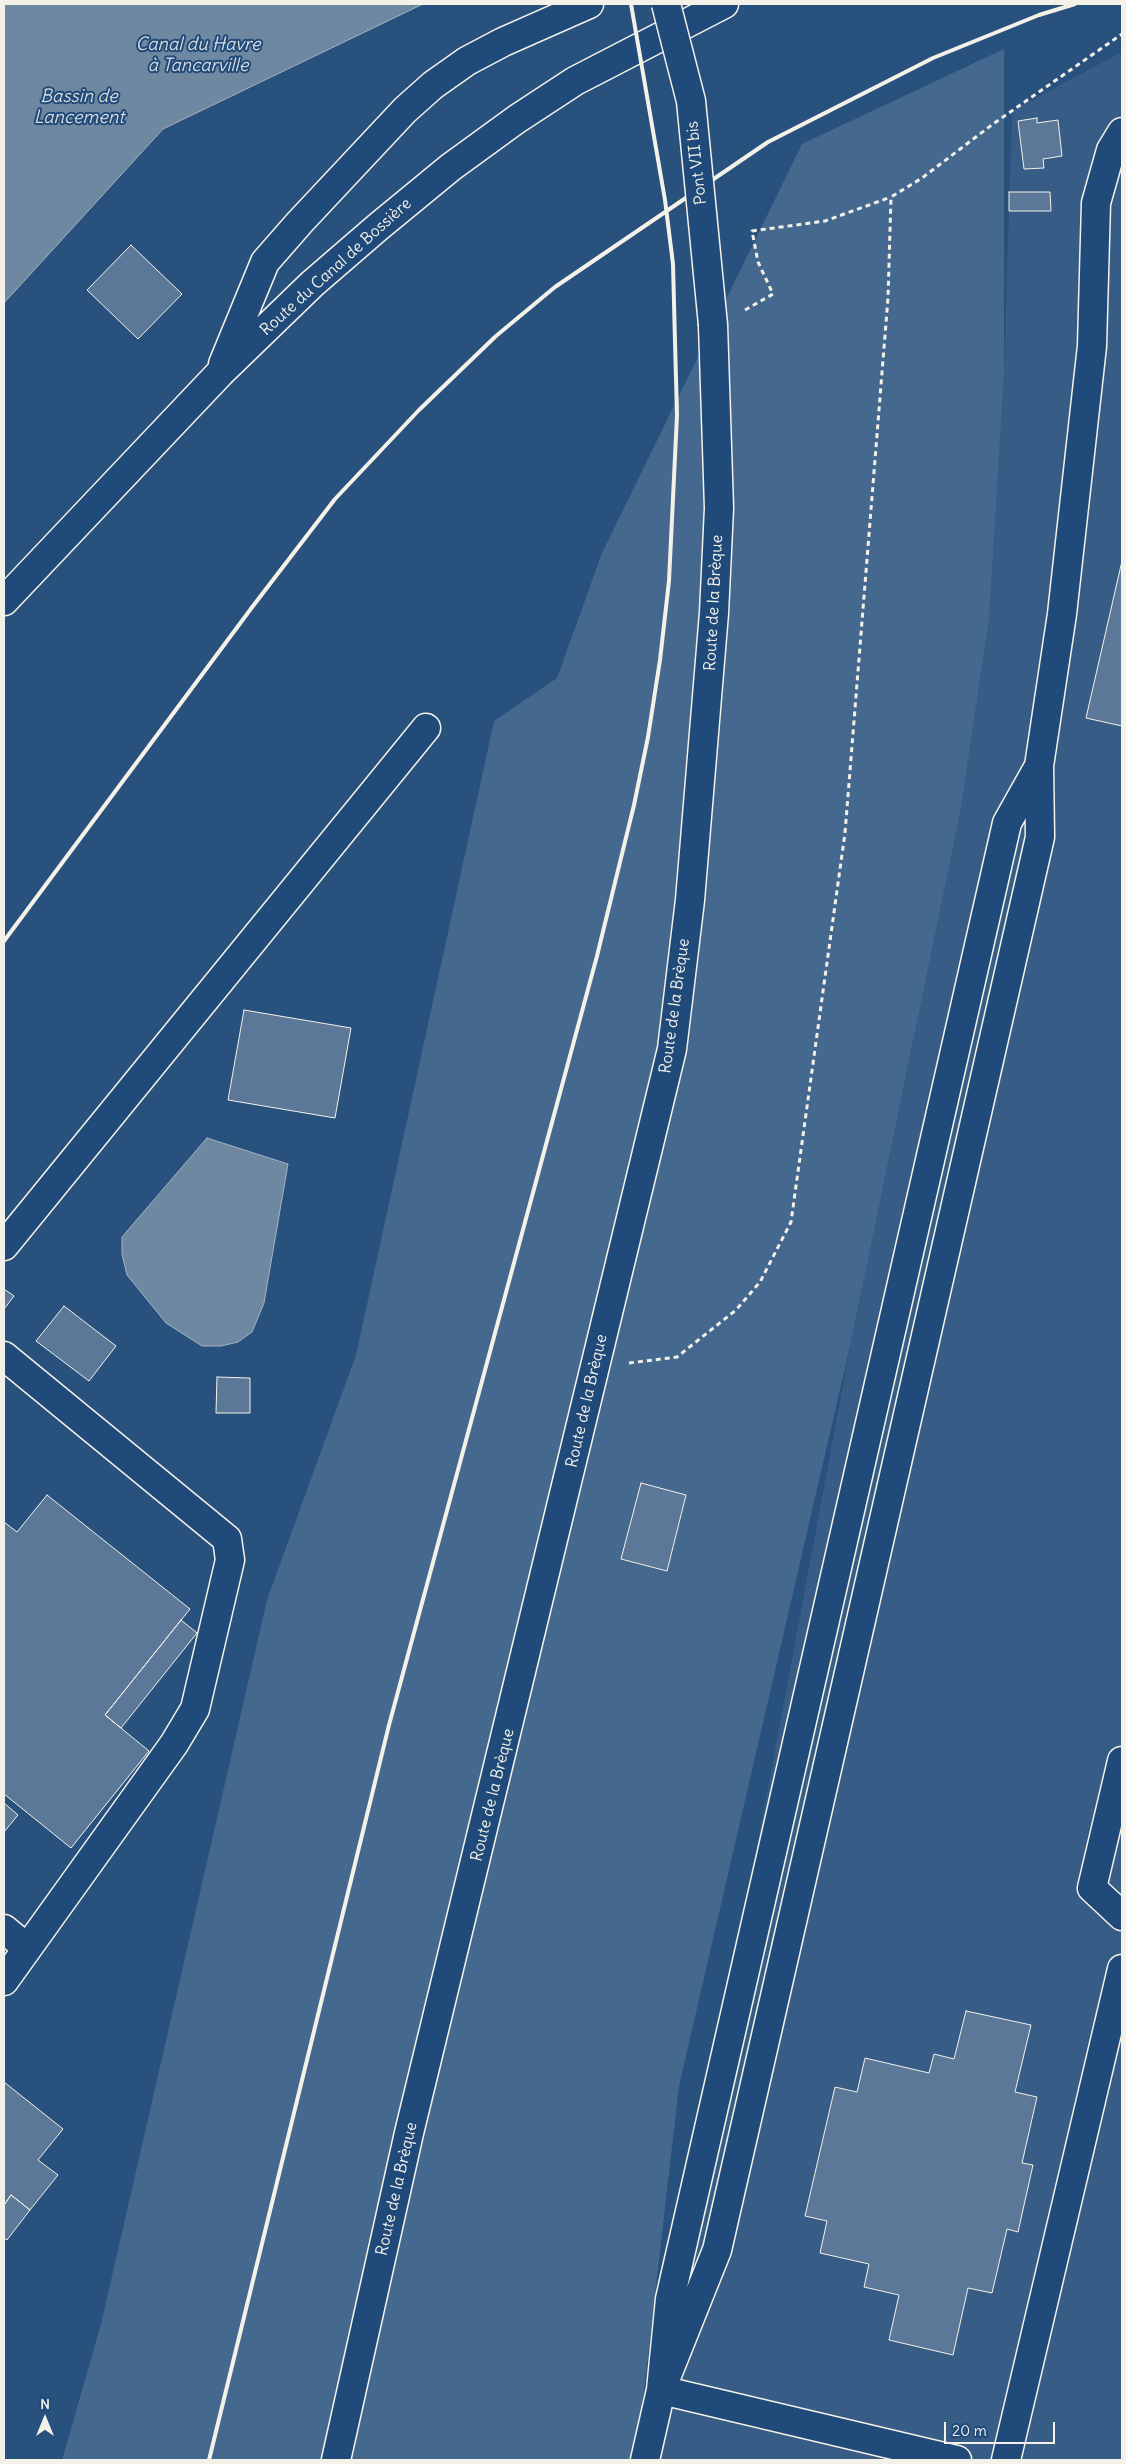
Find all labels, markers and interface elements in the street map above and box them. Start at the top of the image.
water label: Canal du Havre à Tancarville [136,34,260,76]
water label: Bassin de Lancement [34,86,124,128]
street label: Pont VII bis [683,120,711,206]
street label: Route du Canal de Bossière [257,194,415,340]
street label: Route de la Brèque [701,534,727,672]
street label: Route de la Brèque [656,937,694,1075]
street label: Route de la Brèque [562,1332,612,1470]
street label: Route de la Brèque [467,1727,519,1863]
street label: Route de la Brèque [372,2120,422,2258]
north arrow [20,2394,70,2444]
text: N [40,2395,50,2413]
scale bar [946,2412,1057,2444]
text: 20 m [952,2421,987,2440]

